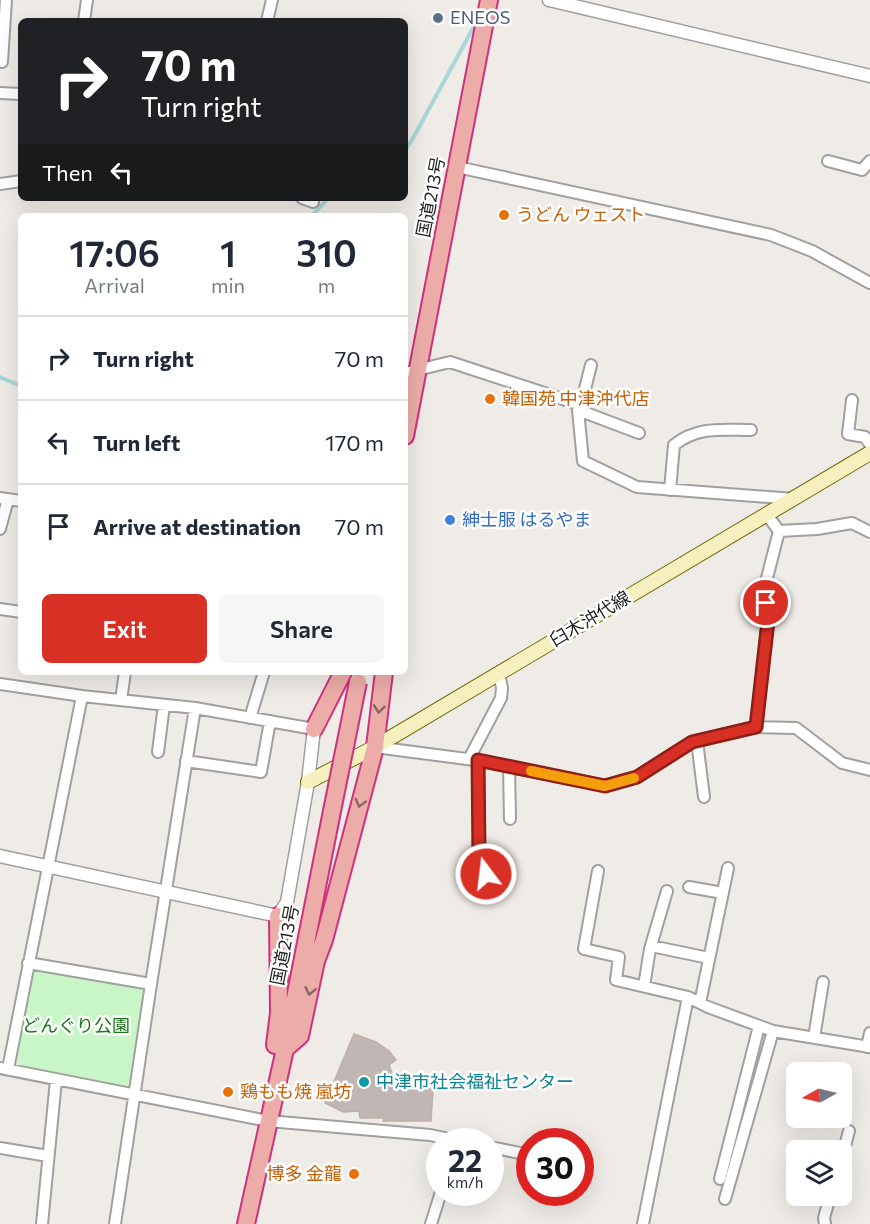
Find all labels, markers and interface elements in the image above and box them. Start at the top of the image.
place label: ENEOS [450,6,510,28]
marker: ENEOS [431,11,445,25]
text: 70 m [141,38,236,90]
icon: right [42,42,120,120]
text: Turn right [141,90,261,123]
street label: 国道213号 [411,154,449,239]
icon: left [105,156,138,189]
text: Then [42,159,93,186]
place label: うどん ウェスト [516,203,645,225]
marker: うどん ウェスト [497,208,511,222]
text: 17:06 [69,230,160,274]
text: 1 [220,230,236,274]
text: 310 [296,230,357,274]
text: Arrival [84,273,145,297]
text: min [211,273,245,297]
text: m [318,273,335,297]
icon: right [42,342,75,375]
text: Turn right [93,345,194,372]
text: 70 m [335,345,384,372]
place label: 韓国苑 中津沖代店 [502,387,649,409]
marker: 韓国苑 中津沖代店 [483,392,497,406]
icon: left [42,426,75,459]
text: Turn left [93,429,180,456]
text: 170 m [325,429,384,456]
place label: 紳士服 はるやま [462,508,591,530]
icon: arrive [42,510,75,543]
text: Arrive at destination [93,513,301,540]
text: 70 m [335,513,384,540]
marker: 紳士服 はるやま [443,513,457,527]
pin [740,577,791,628]
street label: 臼木沖代線 [545,586,634,651]
icon: arrive [749,586,782,619]
button: Exit [42,594,207,663]
button: Share [219,594,384,663]
one-way arrow [373,705,386,714]
one-way arrow [355,797,367,808]
position arrow [454,842,518,906]
street label: 国道213号 [265,902,303,987]
one-way arrow [304,986,317,996]
park label: どんぐり公園 [22,1014,130,1036]
north arrow [786,1062,852,1128]
map controls [786,1062,852,1206]
place label: 中津市社会福祉センター [376,1070,574,1092]
marker: 中津市社会福祉センター [357,1075,371,1089]
place label: 鶏もも焼 嵐坊 [240,1080,351,1102]
marker: 鶏もも焼 嵐坊 [221,1085,235,1099]
speed limit sign: 30 [516,1128,594,1206]
button: layers [786,1140,852,1206]
text: 22 [448,1141,482,1178]
place label: 博多 金龍 [267,1162,342,1184]
marker: 博多 金龍 [347,1167,361,1181]
text: km/h [447,1173,483,1191]

